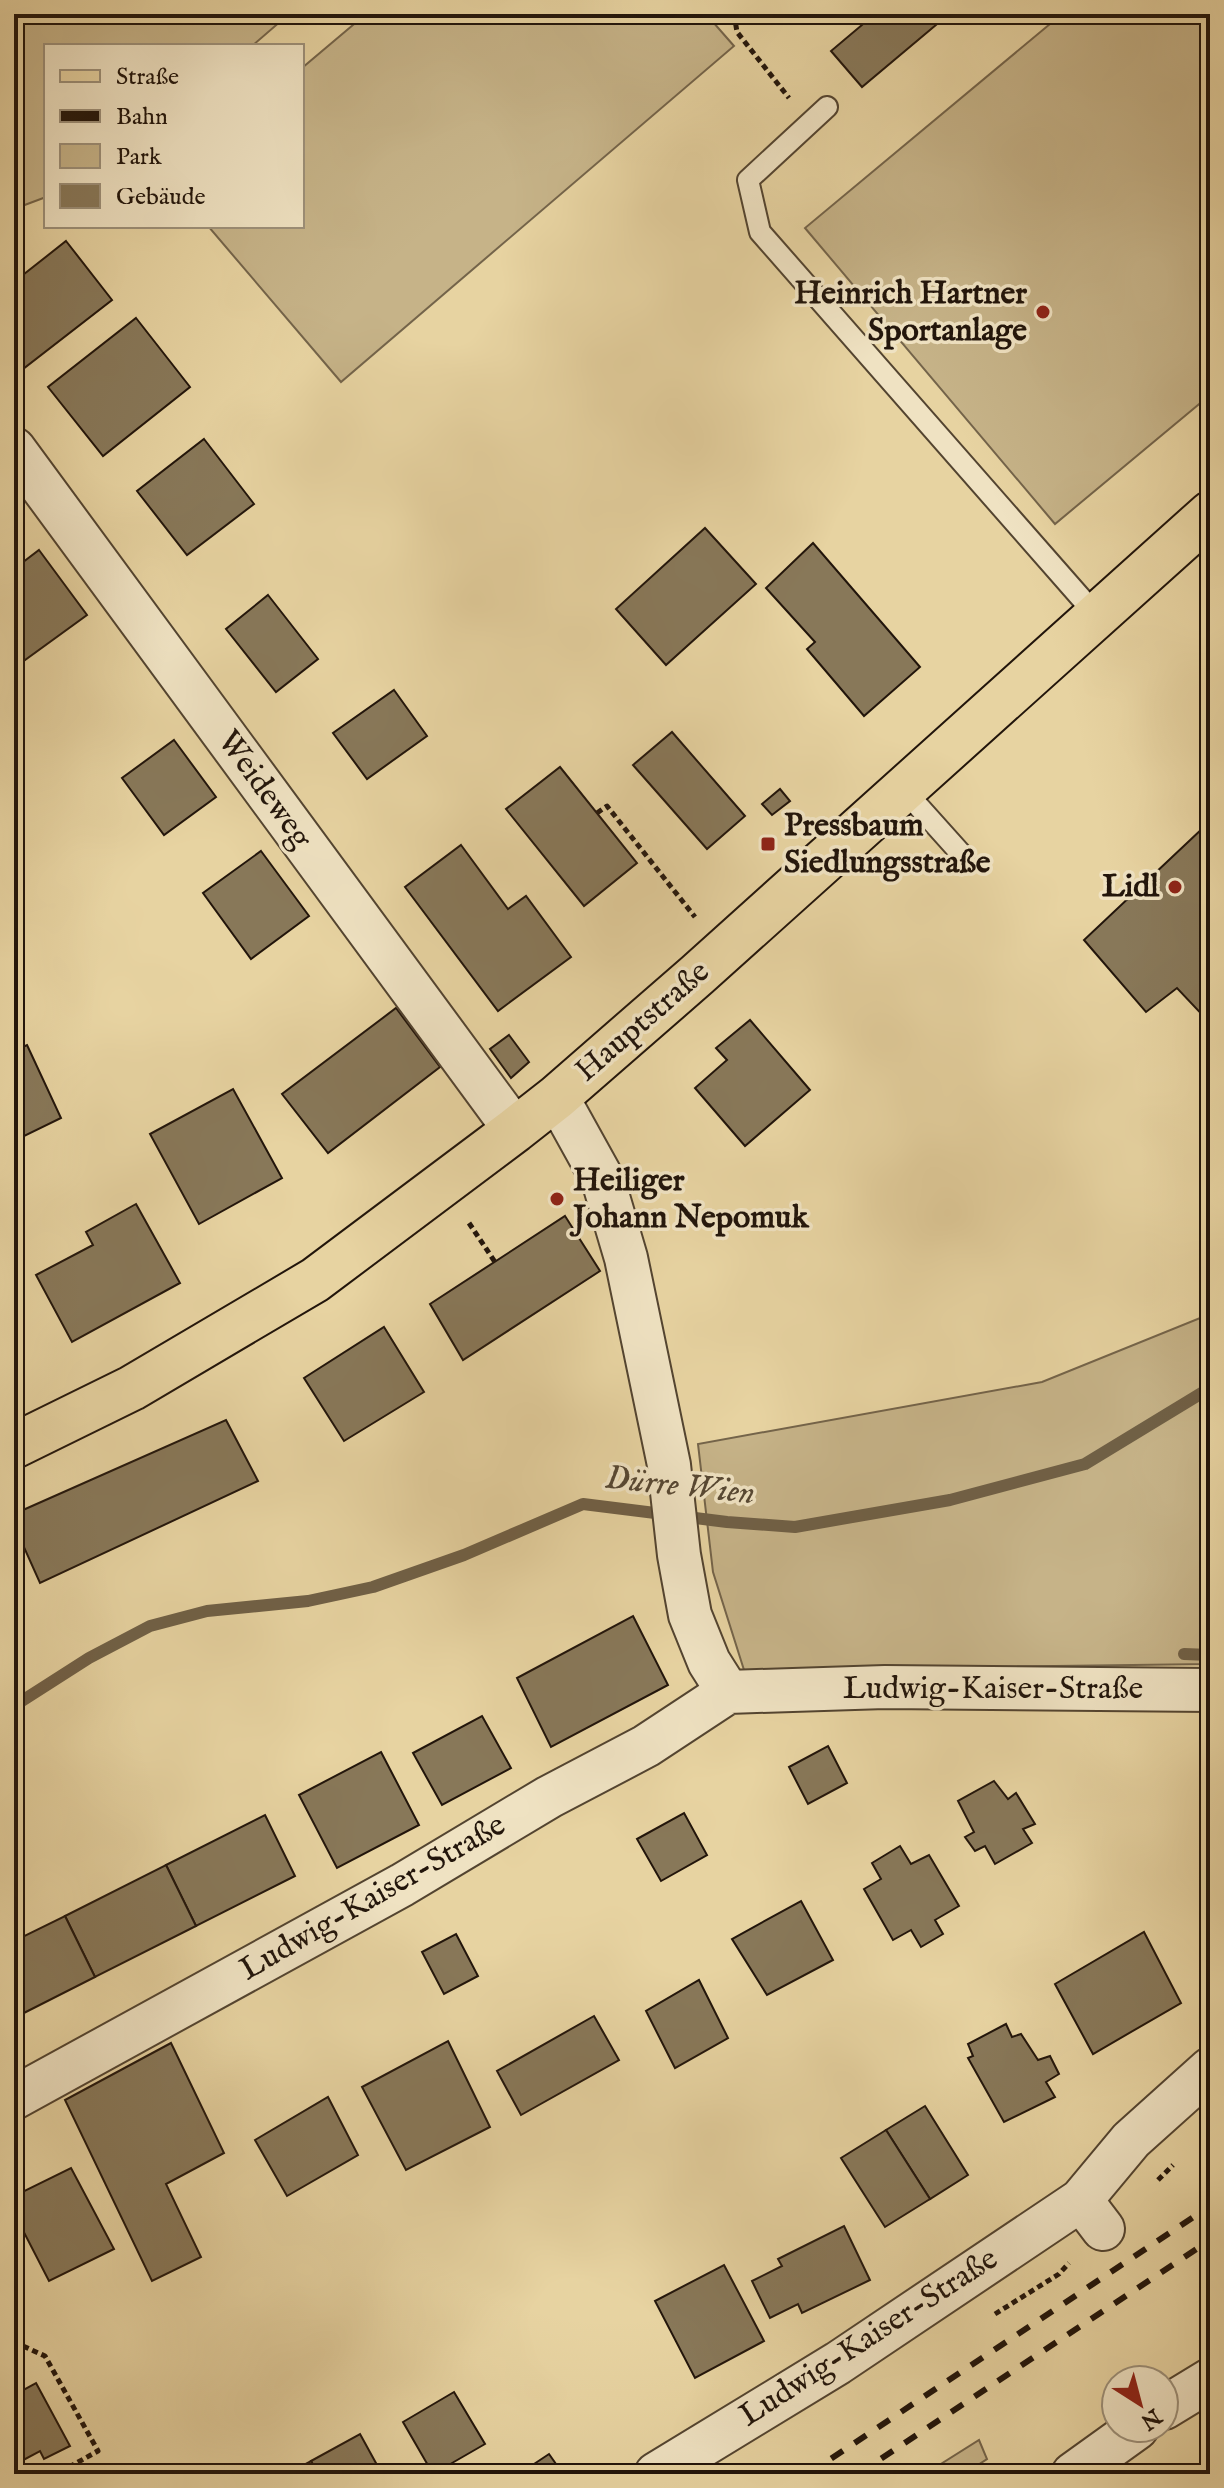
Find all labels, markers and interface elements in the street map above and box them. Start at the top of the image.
legend [44,44,304,228]
text: Straße [116,62,179,93]
text: Bahn [116,102,168,133]
text: Park [116,142,162,173]
text: Gebäude [116,182,206,213]
place label: Heinrich Hartner Sportanlage [794,274,1027,352]
marker: Heinrich Hartner Sportanlage [1034,303,1052,321]
street label: Weideweg [207,723,321,858]
place label: Pressbaum Siedlungsstraße [784,806,991,884]
marker: Pressbaum Siedlungsstraße [759,835,777,853]
place label: Lidl [1102,867,1160,908]
marker: Lidl [1166,878,1184,896]
street label: Hauptstraße [567,952,719,1092]
place label: Heiliger Johann Nepomuk [569,1161,809,1239]
marker: Heiliger Johann Nepomuk [548,1190,566,1208]
water label: Dürre Wien [603,1457,757,1515]
street label: Ludwig-Kaiser-Straße [843,1669,1143,1710]
street label: Ludwig-Kaiser-Straße [233,1805,513,1991]
street label: Ludwig-Kaiser-Straße [732,2239,1006,2437]
north arrow [1100,2364,1180,2444]
text: N [1135,2401,1167,2435]

